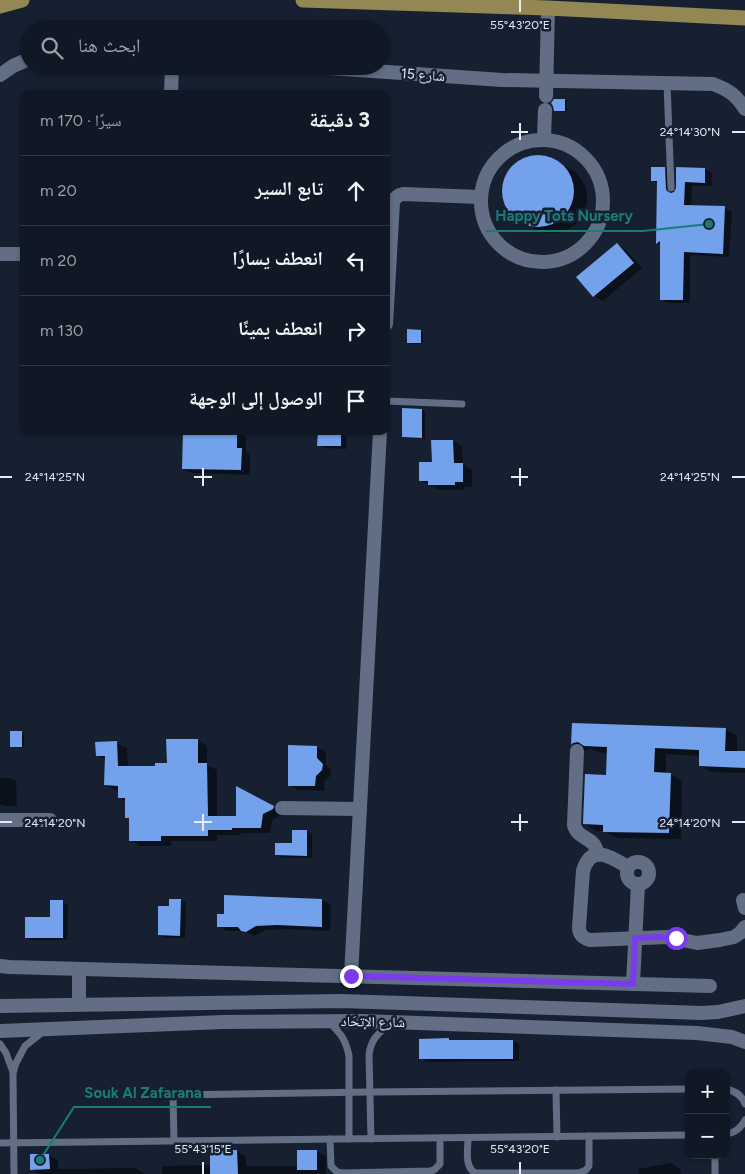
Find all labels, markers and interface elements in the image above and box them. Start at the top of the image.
text: 55°43'20"E [490,18,550,32]
search box [20,20,390,75]
icon: search [38,34,66,62]
text: ابحث هنا [78,34,141,57]
street label: شارع 15 [400,65,446,86]
text: 3 دقيقة [309,107,370,132]
text: سيرًا · 170 m [40,111,122,130]
text: 24°14'30"N [660,125,720,139]
text: تابع السير [255,177,323,200]
icon: ahead [342,177,370,205]
text: 20 m [40,181,77,200]
callout: Happy Tots Nursery [485,201,643,231]
text: Happy Tots Nursery [495,207,633,225]
text: انعطف يسارًا [232,247,323,270]
icon: left [342,247,370,275]
text: 20 m [40,251,77,270]
text: انعطف يمينًا [238,317,323,340]
icon: right [342,317,370,345]
text: 130 m [40,321,83,340]
text: الوصول إلى الوجهة [189,387,323,410]
icon: arrive [342,387,370,415]
text: 24°14'25"N [25,470,85,484]
text: 24°14'25"N [660,470,720,484]
text: 24°14'20"N [25,816,85,830]
text: 24°14'20"N [660,816,720,830]
route start [665,927,688,950]
route end [340,965,363,988]
street label: شارع الإتحَاد [341,1013,405,1032]
map controls [685,1069,730,1159]
button: + [685,1069,730,1114]
callout: Souk Al Zafarana [74,1077,211,1107]
text: Souk Al Zafarana [84,1084,202,1102]
button: − [685,1114,730,1159]
text: 55°43'15"E [174,1142,232,1156]
text: 55°43'20"E [490,1142,550,1156]

